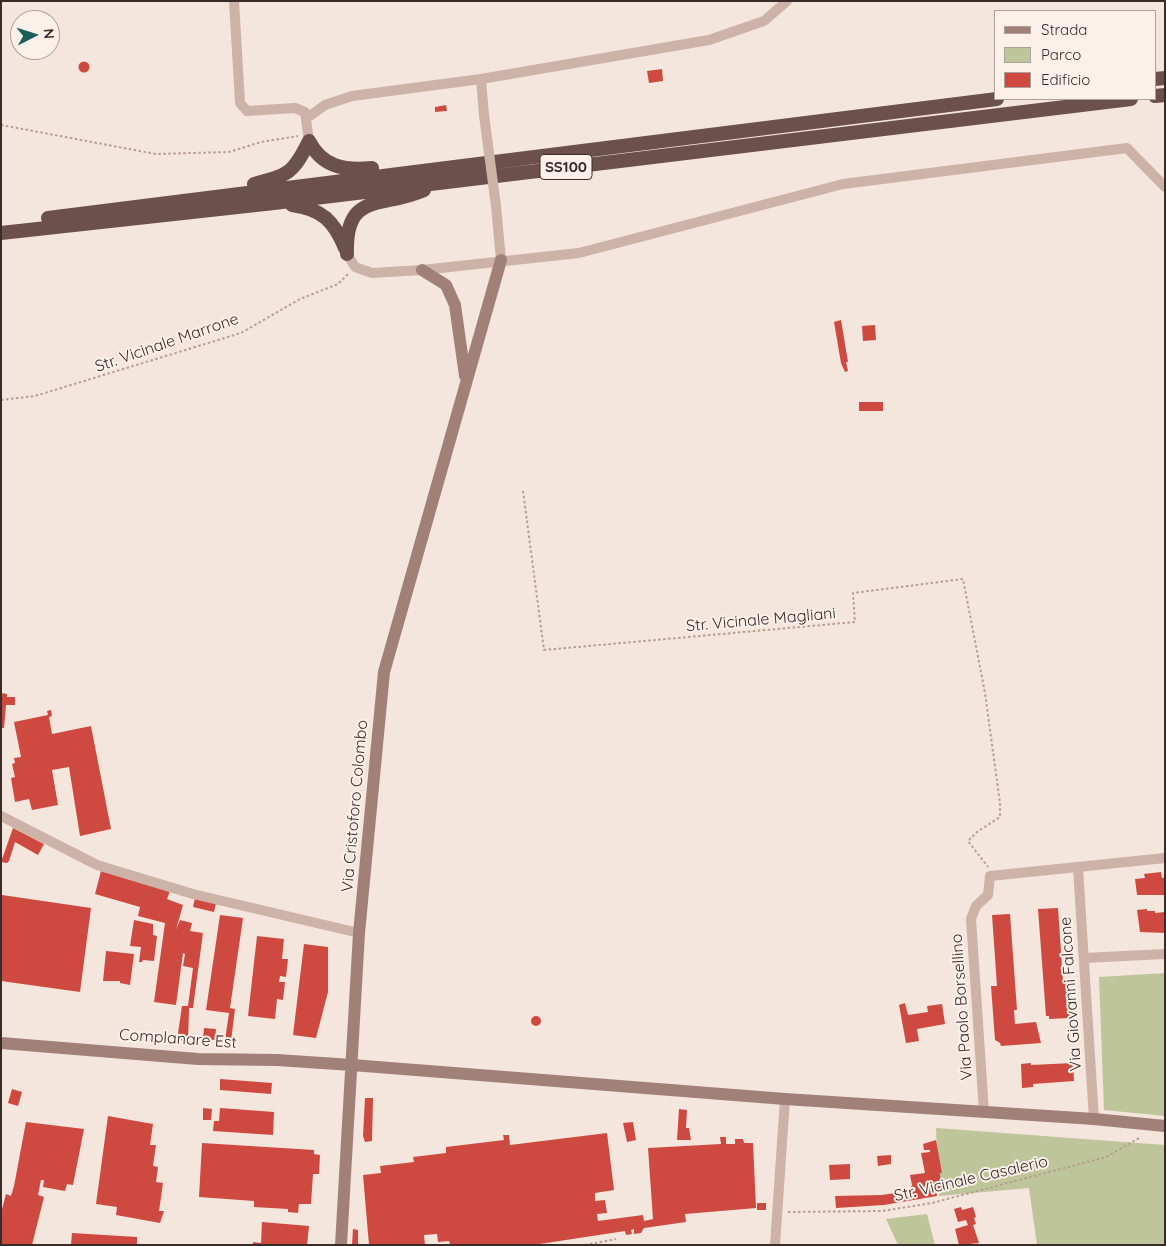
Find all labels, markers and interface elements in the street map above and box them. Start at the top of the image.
north arrow [10,10,60,60]
legend [994,10,1156,100]
text: Strada [1041,20,1087,39]
text: N [40,28,58,40]
text: Parco [1041,45,1081,64]
text: Edificio [1041,70,1090,89]
road number: SS100 [540,154,592,180]
street label: Str. Vicinale Marrone [93,309,241,377]
street label: Str. Vicinale Magliani [685,604,837,636]
street label: Via Cristoforo Colombo [338,719,372,893]
street label: Via Giovanni Falcone [1056,916,1086,1072]
street label: Via Paolo Borsellino [947,933,977,1081]
street label: Complanare Est [118,1025,238,1053]
street label: Str. Vicinale Casalerio [892,1152,1050,1206]

